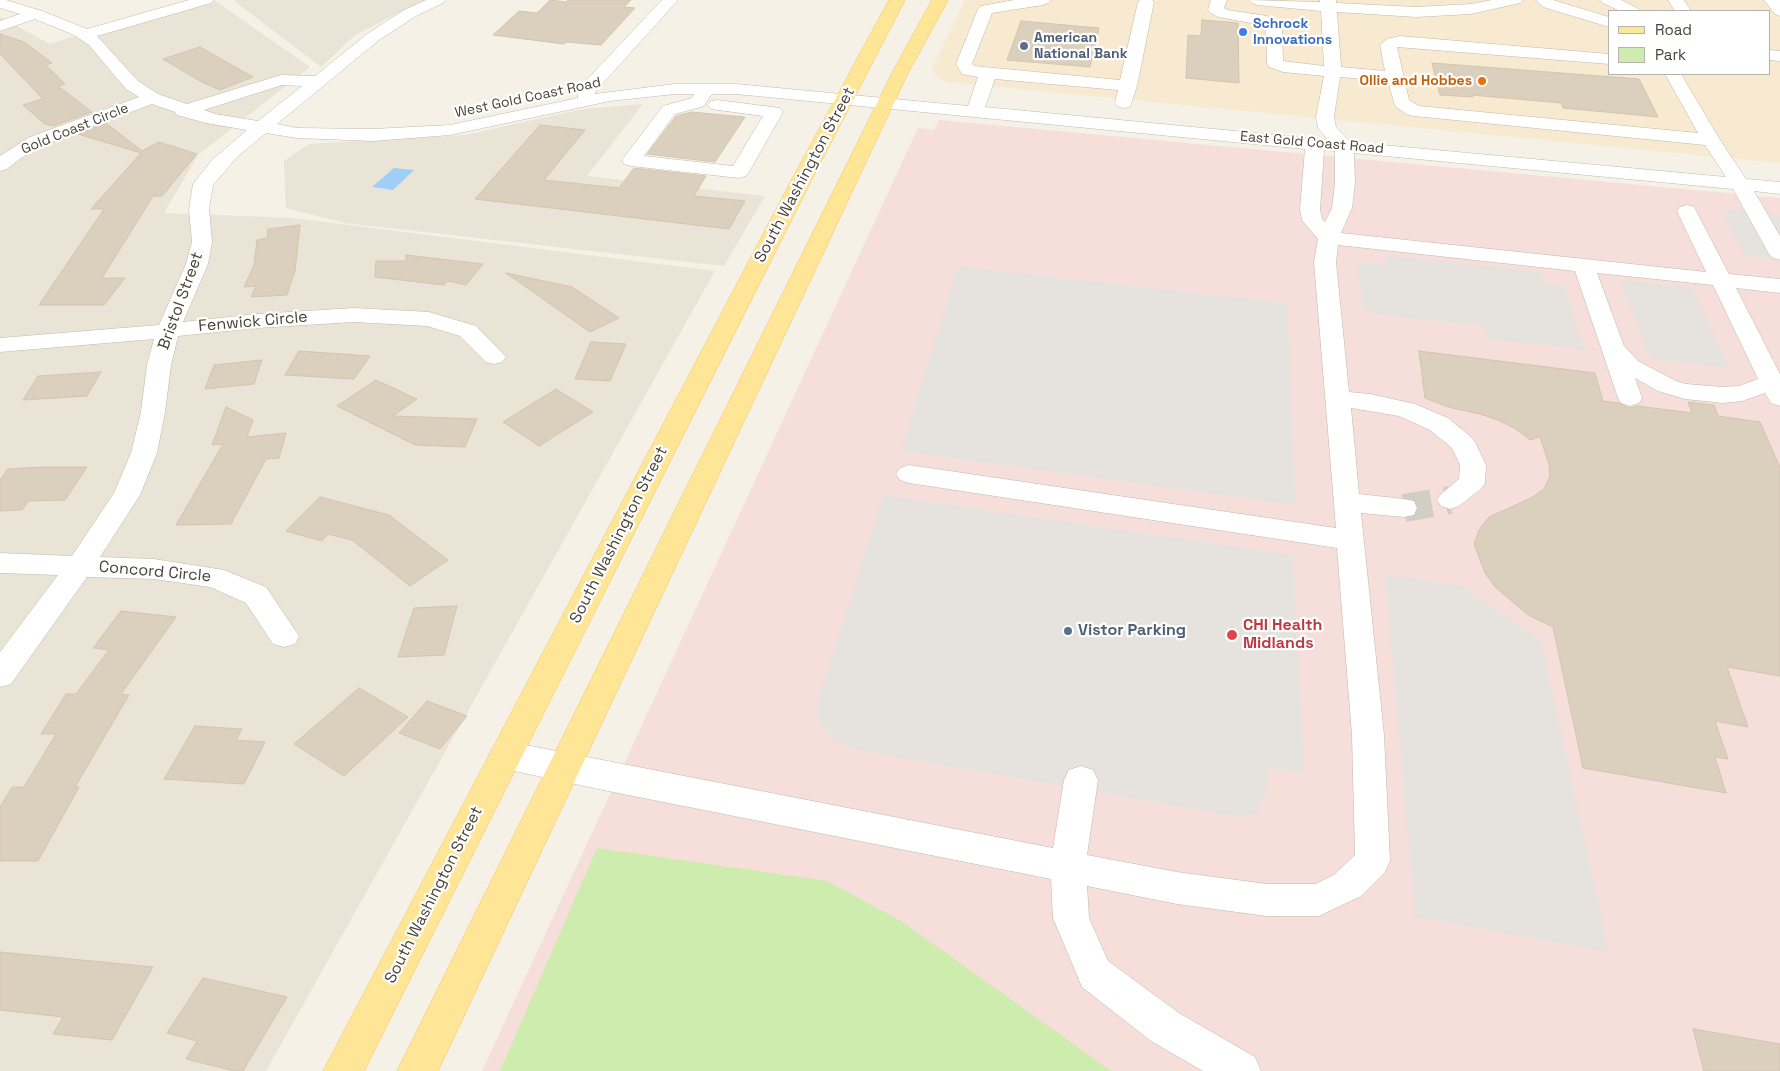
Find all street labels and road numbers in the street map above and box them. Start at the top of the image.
street label: West Gold Coast Road [453,74,603,122]
street label: South Washington Street [751,84,859,266]
street label: Gold Coast Circle [19,100,131,158]
street label: East Gold Coast Road [1239,128,1385,158]
street label: Bristol Street [154,249,208,353]
street label: Fenwick Circle [198,308,308,336]
street label: South Washington Street [566,443,672,627]
street label: Concord Circle [98,558,212,586]
street label: South Washington Street [381,803,487,987]

